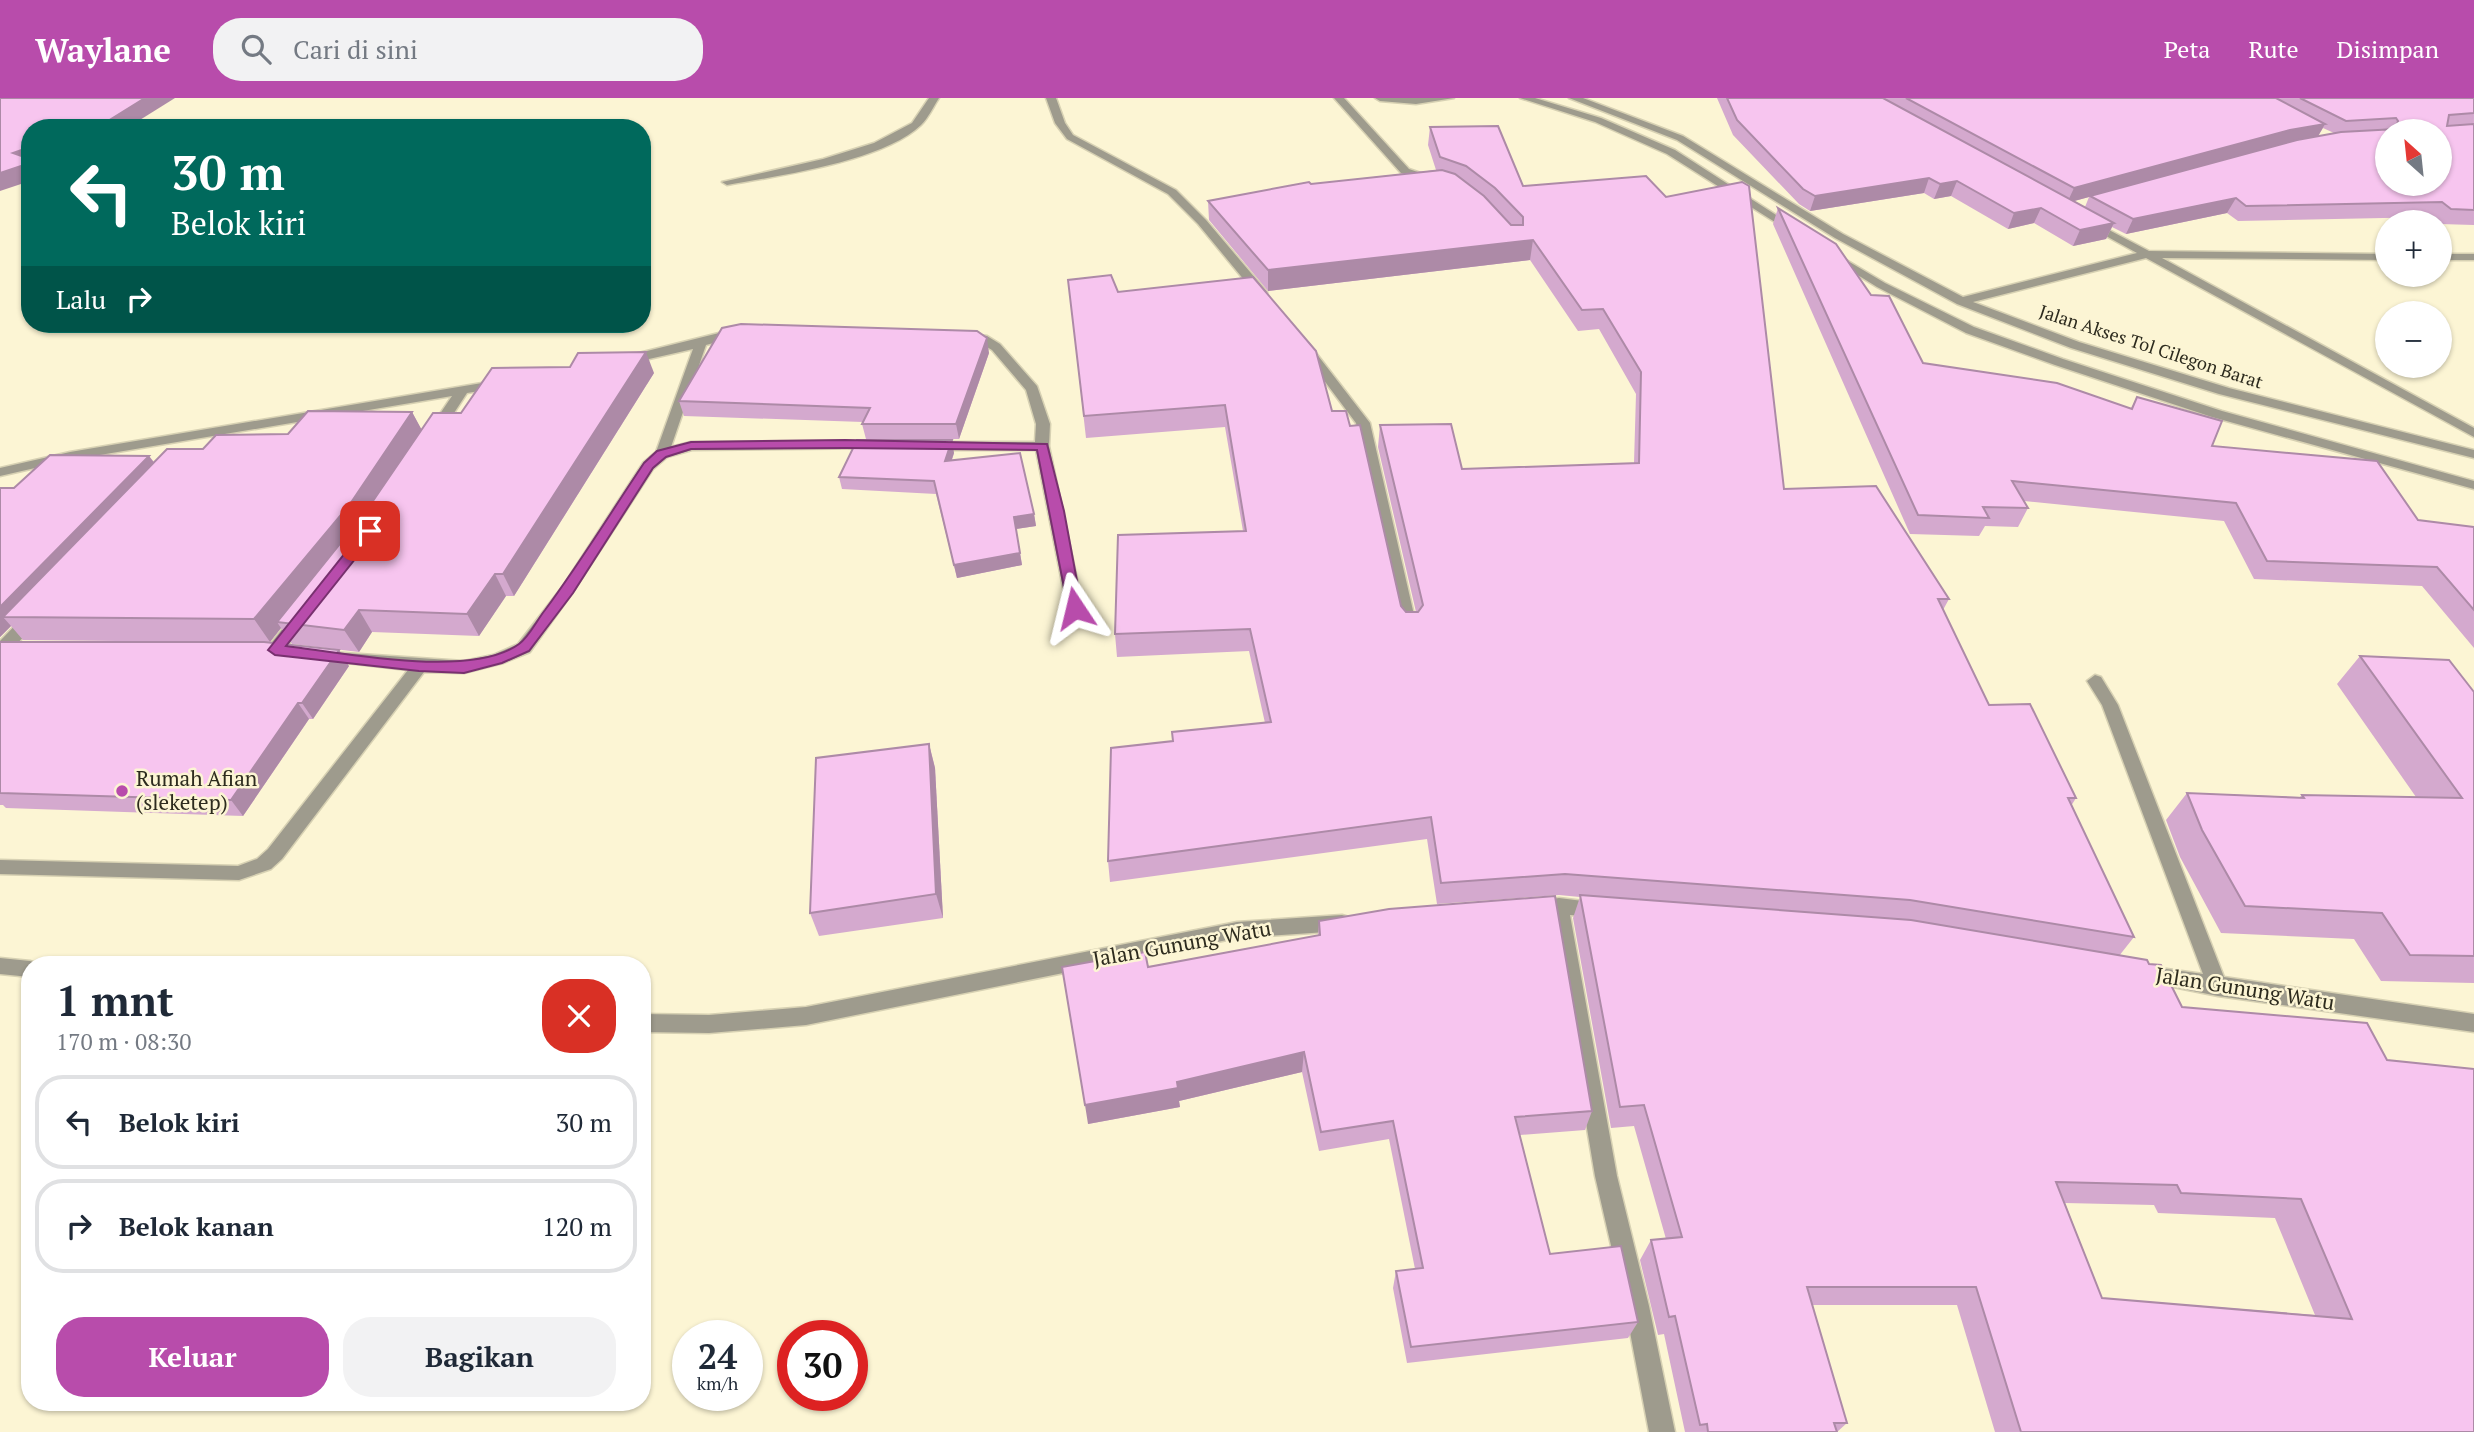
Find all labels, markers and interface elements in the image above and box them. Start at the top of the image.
search box [213,18,703,81]
text: Waylane [35,28,171,71]
icon: search [237,30,275,68]
text: Cari di sini [293,32,418,66]
text: Peta [2164,33,2210,65]
text: Rute [2248,33,2298,65]
text: Disimpan [2336,33,2439,65]
north arrow [2375,119,2452,196]
map controls [2375,119,2452,378]
text: 30 m [171,139,285,204]
icon: left [56,147,147,238]
text: Belok kiri [171,202,306,244]
button: + [2375,210,2452,287]
icon: right [120,280,158,318]
text: Lalu [56,282,106,316]
street label: Jalan Akses Tol Cilegon Barat [2037,299,2266,394]
button: − [2375,301,2452,378]
pin [340,501,400,561]
icon: arrive [351,512,389,550]
position arrow [1038,571,1112,645]
place label: Rumah Afian (sleketep) [136,764,258,816]
marker: Rumah Afian (sleketep) [114,783,130,799]
street label: Jalan Gunung Watu [1090,914,1273,972]
street label: Jalan Gunung Watu [2154,960,2337,1016]
text: 1 mnt [56,972,174,1028]
button: close [542,979,616,1053]
text: 170 m · 08:30 [56,1026,191,1057]
icon: left [60,1103,98,1141]
text: Belok kiri [119,1105,240,1139]
text: 30 m [556,1105,612,1139]
icon: right [60,1207,98,1245]
text: Belok kanan [119,1209,274,1243]
text: 120 m [542,1209,612,1243]
button: Keluar [56,1317,329,1397]
button: Bagikan [343,1317,616,1397]
speed limit sign: 30 [777,1320,868,1411]
text: 24 [698,1333,737,1379]
text: km/h [697,1371,738,1395]

